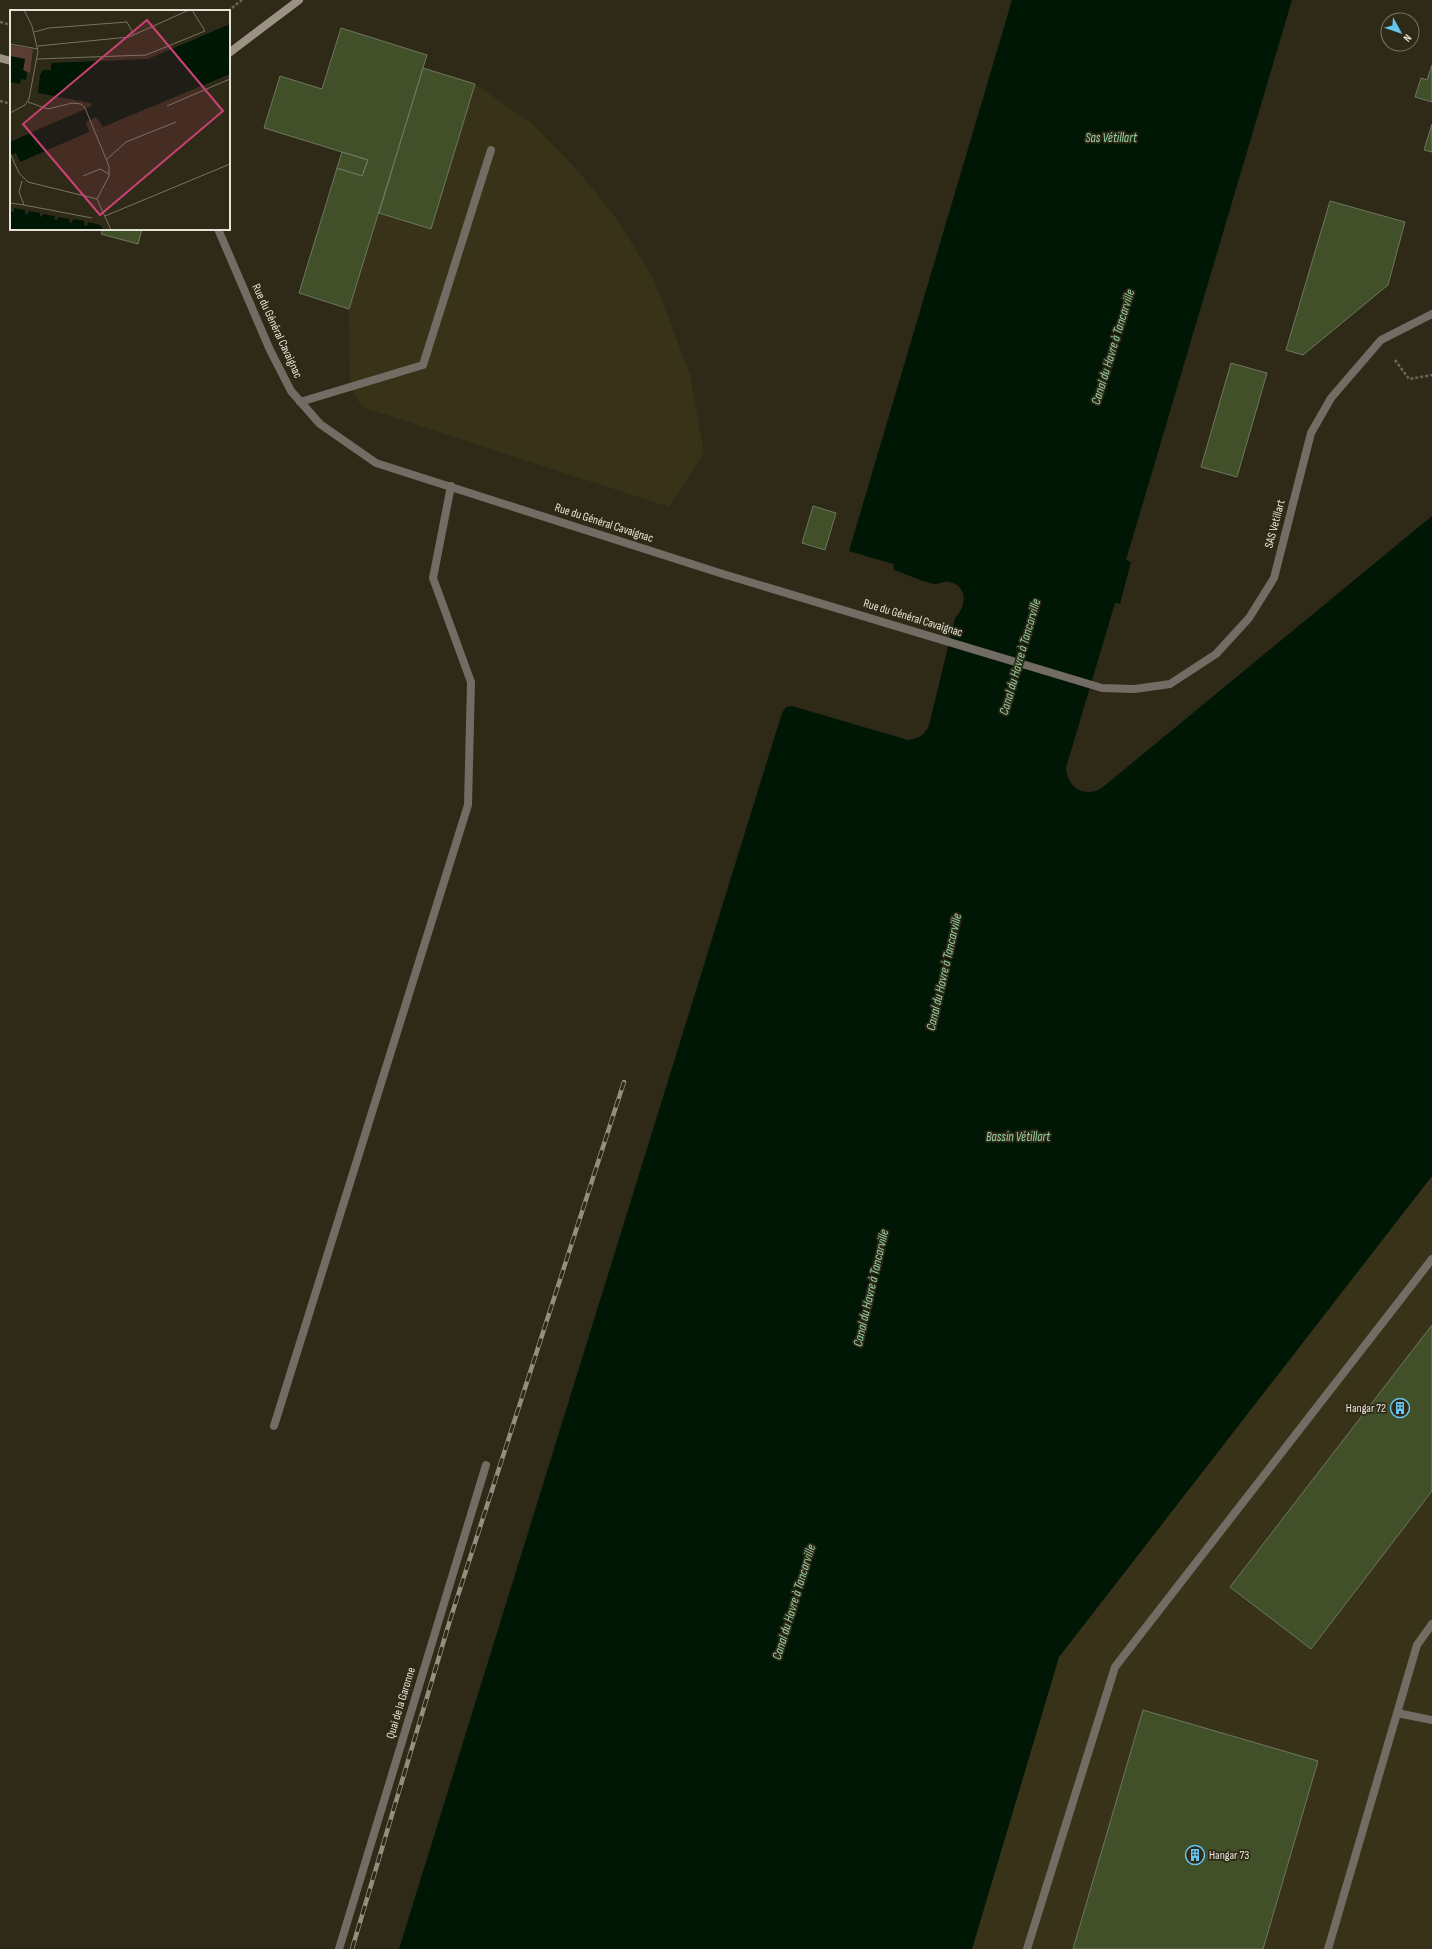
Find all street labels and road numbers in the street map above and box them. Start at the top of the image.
street label: Rue du Général Cavaignac [248,281,306,381]
street label: SAS Vetillart [1261,498,1289,550]
street label: Rue du Général Cavaignac [553,500,655,546]
street label: Rue du Général Cavaignac [862,596,965,640]
street label: Quai de la Garonne [383,1665,419,1741]

